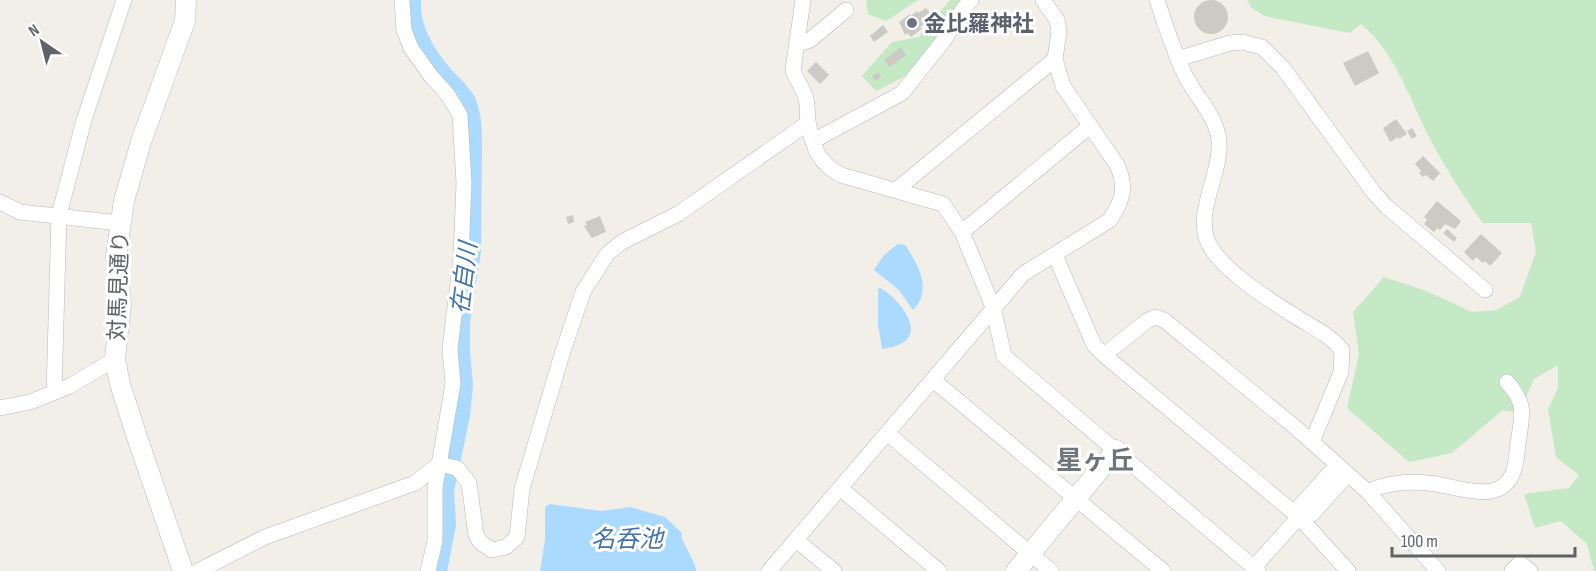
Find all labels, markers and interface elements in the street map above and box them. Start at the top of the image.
place label: 金比羅神社 [924,11,1034,38]
north arrow [12,12,72,72]
marker: 金比羅神社 [905,16,919,30]
text: N [25,21,43,41]
street label: 対馬見通り [104,231,135,341]
water label: 在自川 [446,238,484,316]
district label: 星ヶ丘 [1056,446,1134,477]
scale bar [1392,520,1575,558]
water label: 名呑池 [591,525,665,554]
text: 100 m [1401,531,1438,552]

